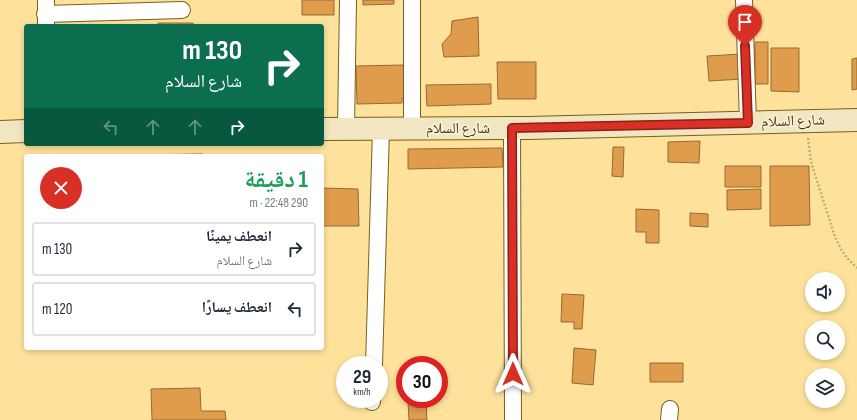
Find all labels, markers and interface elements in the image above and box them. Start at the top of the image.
pin [728,5,762,46]
icon: arrive [734,11,756,33]
text: 130 m [182,34,242,67]
icon: right [256,40,308,92]
text: شارع السلام [165,71,242,92]
street label: شارع السلام [761,110,825,132]
icon: left [100,116,122,138]
icon: ahead [142,116,164,138]
icon: ahead [184,116,206,138]
icon: right [226,116,248,138]
street label: شارع السلام [426,119,490,138]
text: 1 دقيقة [244,165,308,194]
button: close [40,167,82,209]
text: 290 m · 22:48 [250,195,308,211]
text: انعطف يمينًا [206,227,272,246]
icon: right [284,238,306,260]
text: 130 m [42,240,72,259]
text: شارع السلام [216,253,272,269]
map controls [805,272,845,408]
button: sound [805,272,845,312]
text: انعطف يسارًا [202,298,272,317]
icon: left [284,298,306,320]
text: 120 m [42,300,72,319]
button: search [805,320,845,360]
position arrow [492,353,534,395]
speed limit sign: 30 [396,356,448,408]
text: 29 [353,365,371,389]
button: layers [805,368,845,408]
text: km/h [353,386,371,398]

